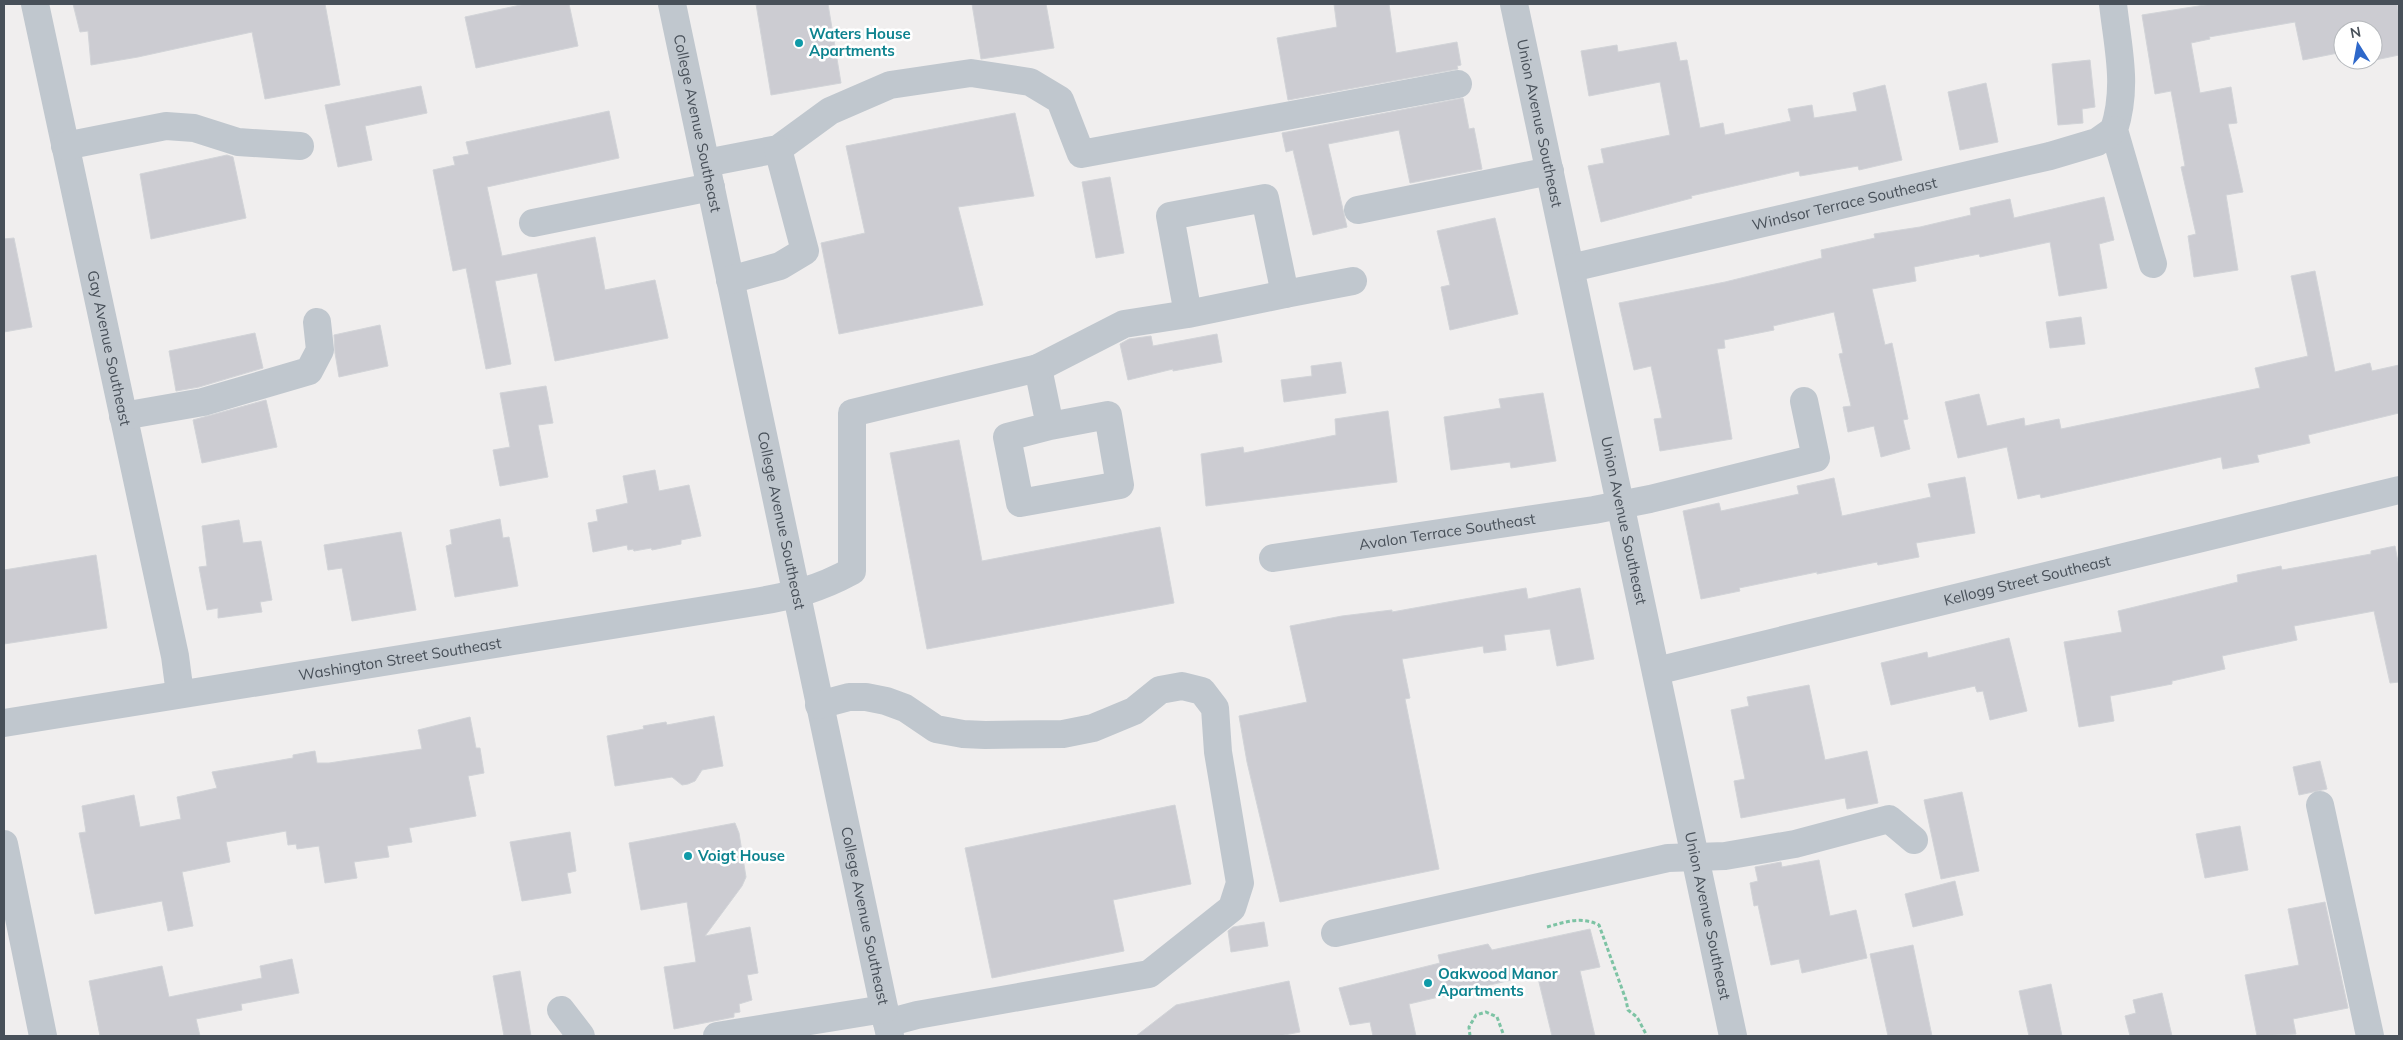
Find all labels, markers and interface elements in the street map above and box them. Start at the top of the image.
north arrow [2333,20,2383,70]
text: N [2349,22,2362,42]
place label: Waters House Apartments [809,24,911,60]
street label: College Avenue Southeast [670,33,726,214]
marker: Waters House Apartments [793,37,805,49]
street label: Union Avenue Southeast [1513,37,1567,209]
street label: Windsor Terrace Southeast [1750,173,1939,234]
street label: Gay Avenue Southeast [83,269,135,428]
street label: College Avenue Southeast [754,430,810,611]
street label: Union Avenue Southeast [1597,435,1651,606]
street label: Avalon Terrace Southeast [1357,509,1536,554]
street label: Kellogg Street Southeast [1942,551,2112,610]
street label: Washington Street Southeast [297,633,502,684]
street label: College Avenue Southeast [837,825,893,1007]
street label: Union Avenue Southeast [1681,830,1735,1001]
place label: Voigt House [697,846,785,865]
marker: Voigt House [682,850,694,862]
place label: Oakwood Manor Apartments [1438,964,1558,1000]
marker: Oakwood Manor Apartments [1422,977,1434,989]

